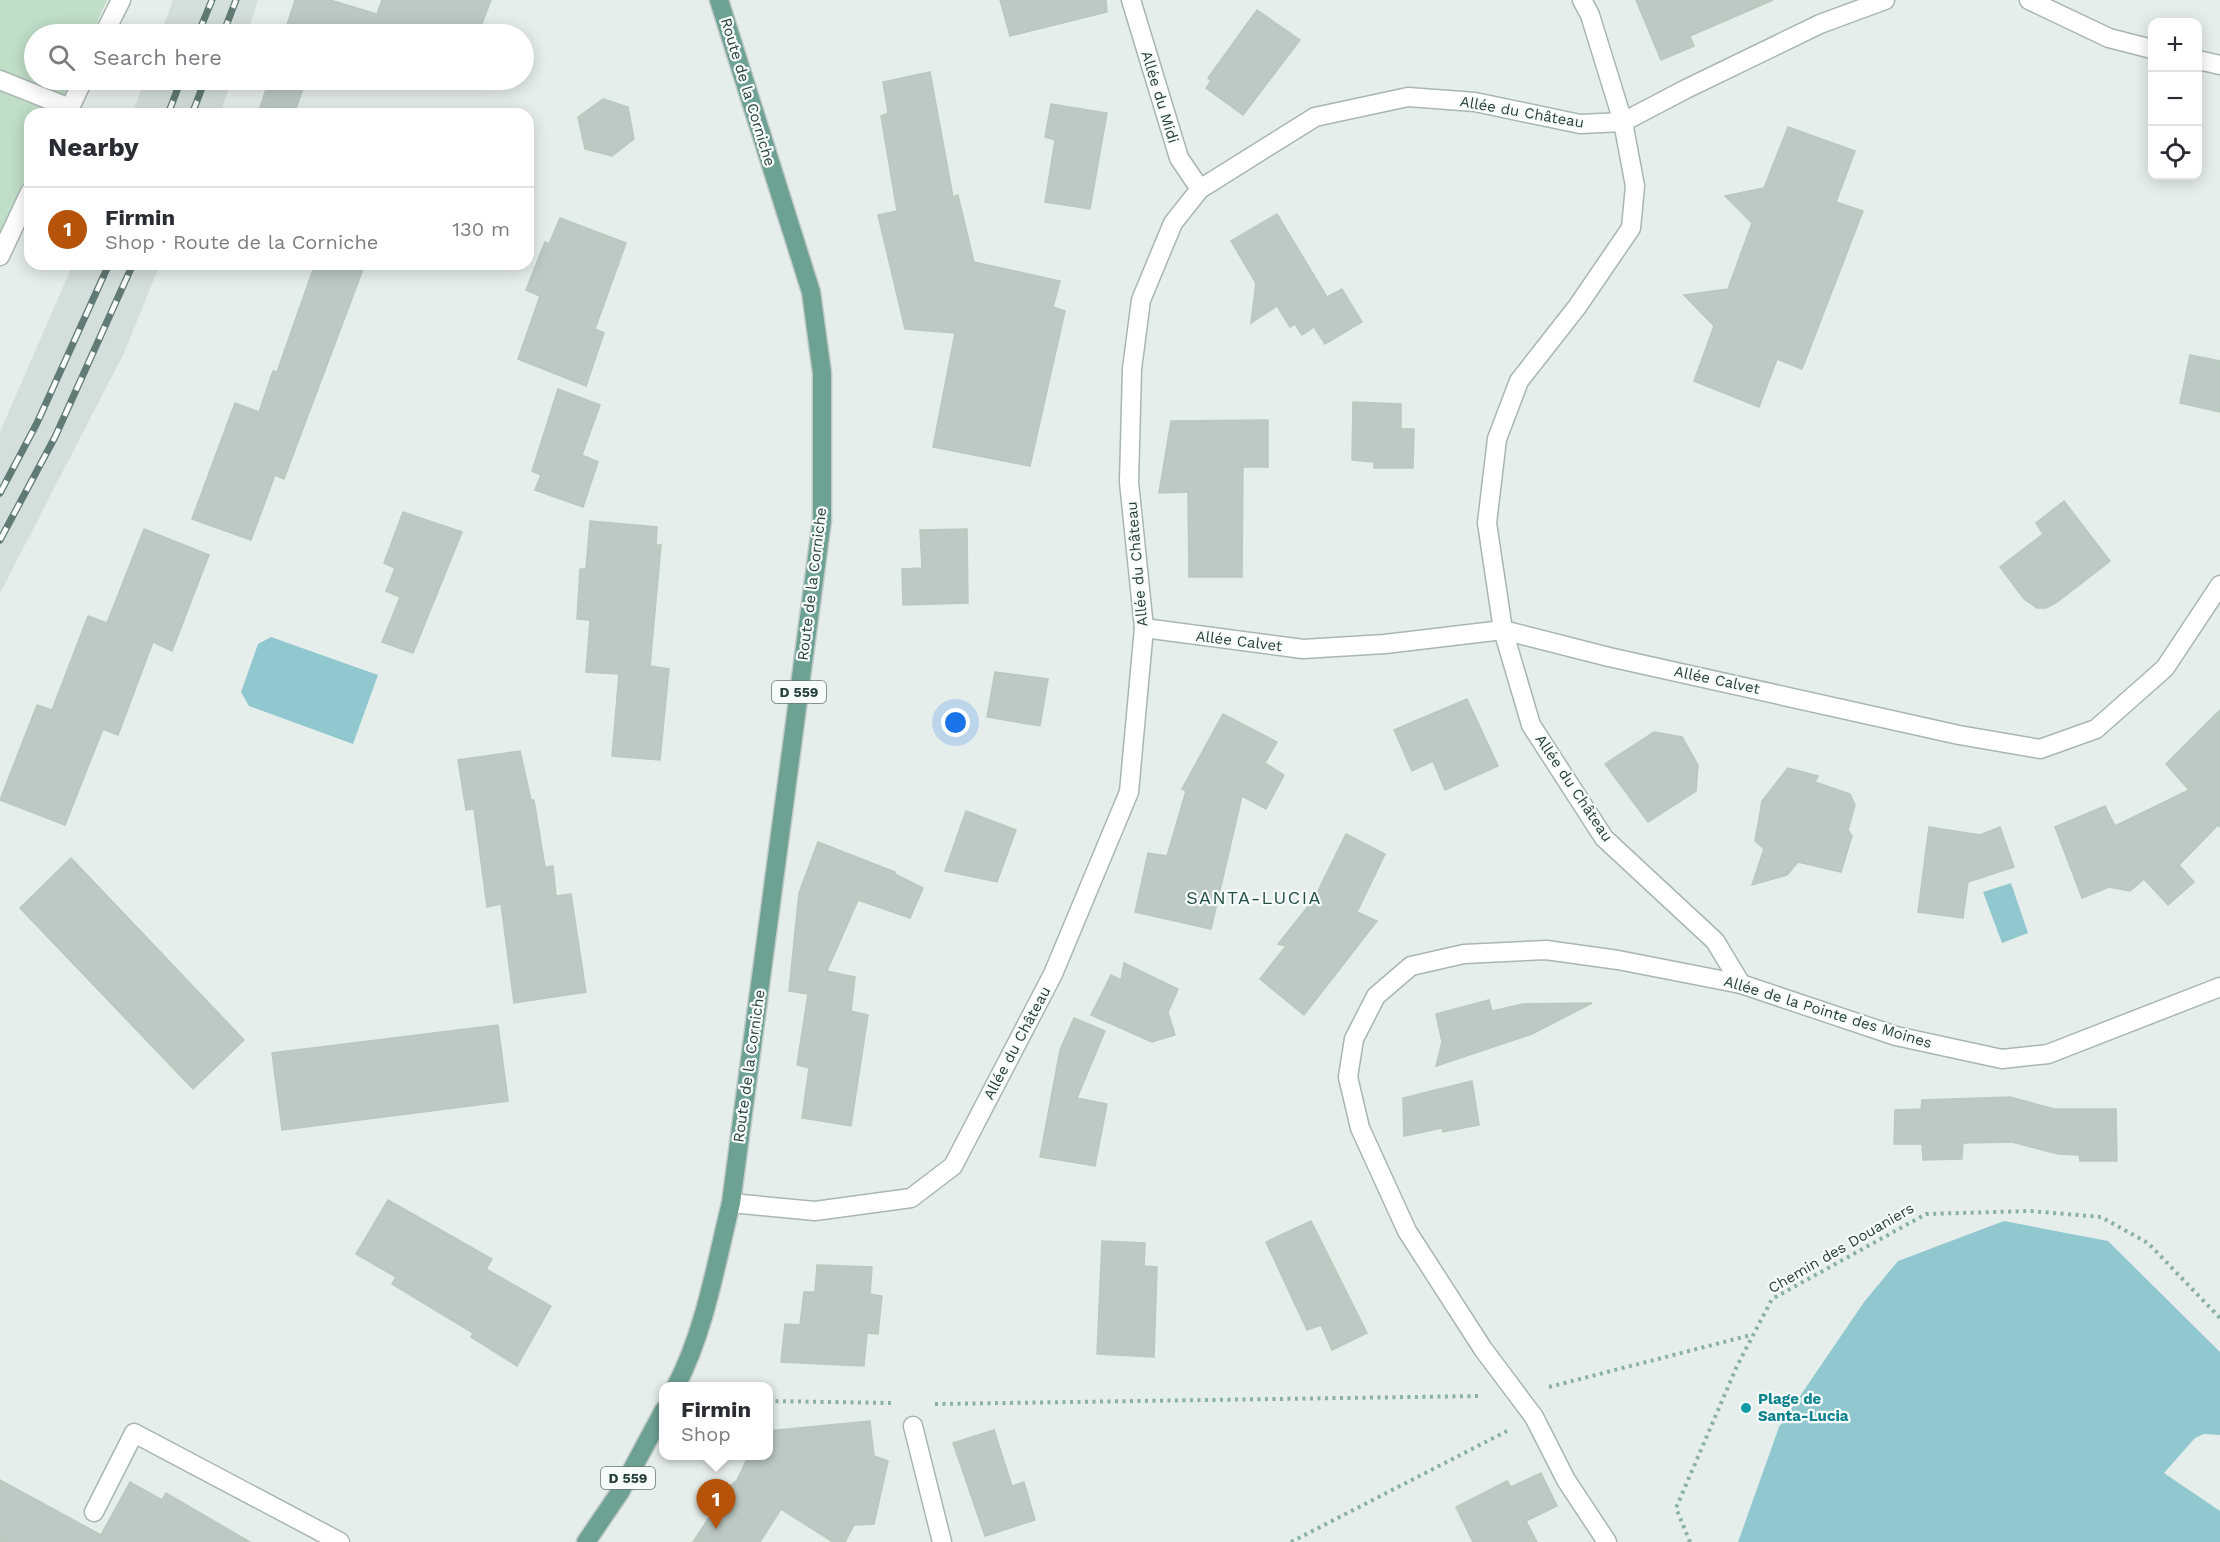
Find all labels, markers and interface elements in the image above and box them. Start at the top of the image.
street label: Route de la Corniche [717,16,779,168]
map controls [2148,18,2202,180]
button: + [2148,18,2202,72]
search box [24,24,534,90]
icon: search [45,41,78,74]
text: Search here [93,45,222,70]
street label: Allée du Midi [1137,49,1183,145]
button: − [2148,72,2202,126]
street label: Allée du Château [1459,92,1585,132]
button: locate [2148,126,2202,180]
text: Nearby [48,132,139,162]
text: Firmin [105,205,175,230]
text: 1 [63,217,72,241]
text: 130 m [452,217,510,241]
text: Shop · Route de la Corniche [105,230,378,254]
street label: Allée du Château [1123,501,1151,627]
street label: Route de la Corniche [794,506,830,662]
street label: Allée Calvet [1195,627,1284,655]
street label: Allée Calvet [1673,662,1762,698]
road number: D 559 [772,681,826,703]
your location [941,708,970,737]
street label: Allée du Château [1531,731,1617,845]
district label: SANTA-LUCIA [1186,887,1322,908]
street label: Allée de la Pointe des Moines [1722,972,1934,1052]
street label: Allée du Château [980,983,1054,1103]
street label: Route de la Corniche [729,988,769,1144]
street label: Chemin des Douaniers [1765,1199,1917,1297]
popup [659,1382,773,1460]
place label: Plage de Santa-Lucia [1758,1390,1849,1425]
text: Firmin [681,1397,751,1422]
marker: Plage de Santa-Lucia [1739,1401,1753,1415]
text: Shop [681,1422,731,1446]
road number: D 559 [601,1467,655,1489]
pin: 1 [696,1480,736,1529]

